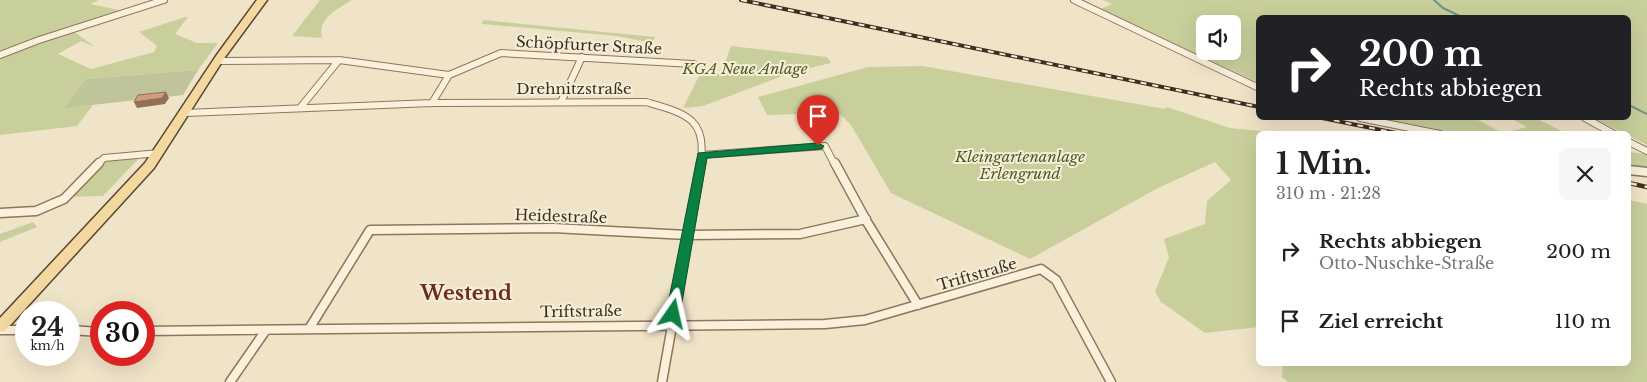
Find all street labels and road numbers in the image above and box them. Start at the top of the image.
street label: Schöpfurter Straße [515,32,663,58]
street label: Drehnitzstraße [516,79,632,98]
street label: Heidestraße [514,205,608,227]
street label: Triftstraße [935,254,1019,294]
street label: Triftstraße [540,301,622,321]

